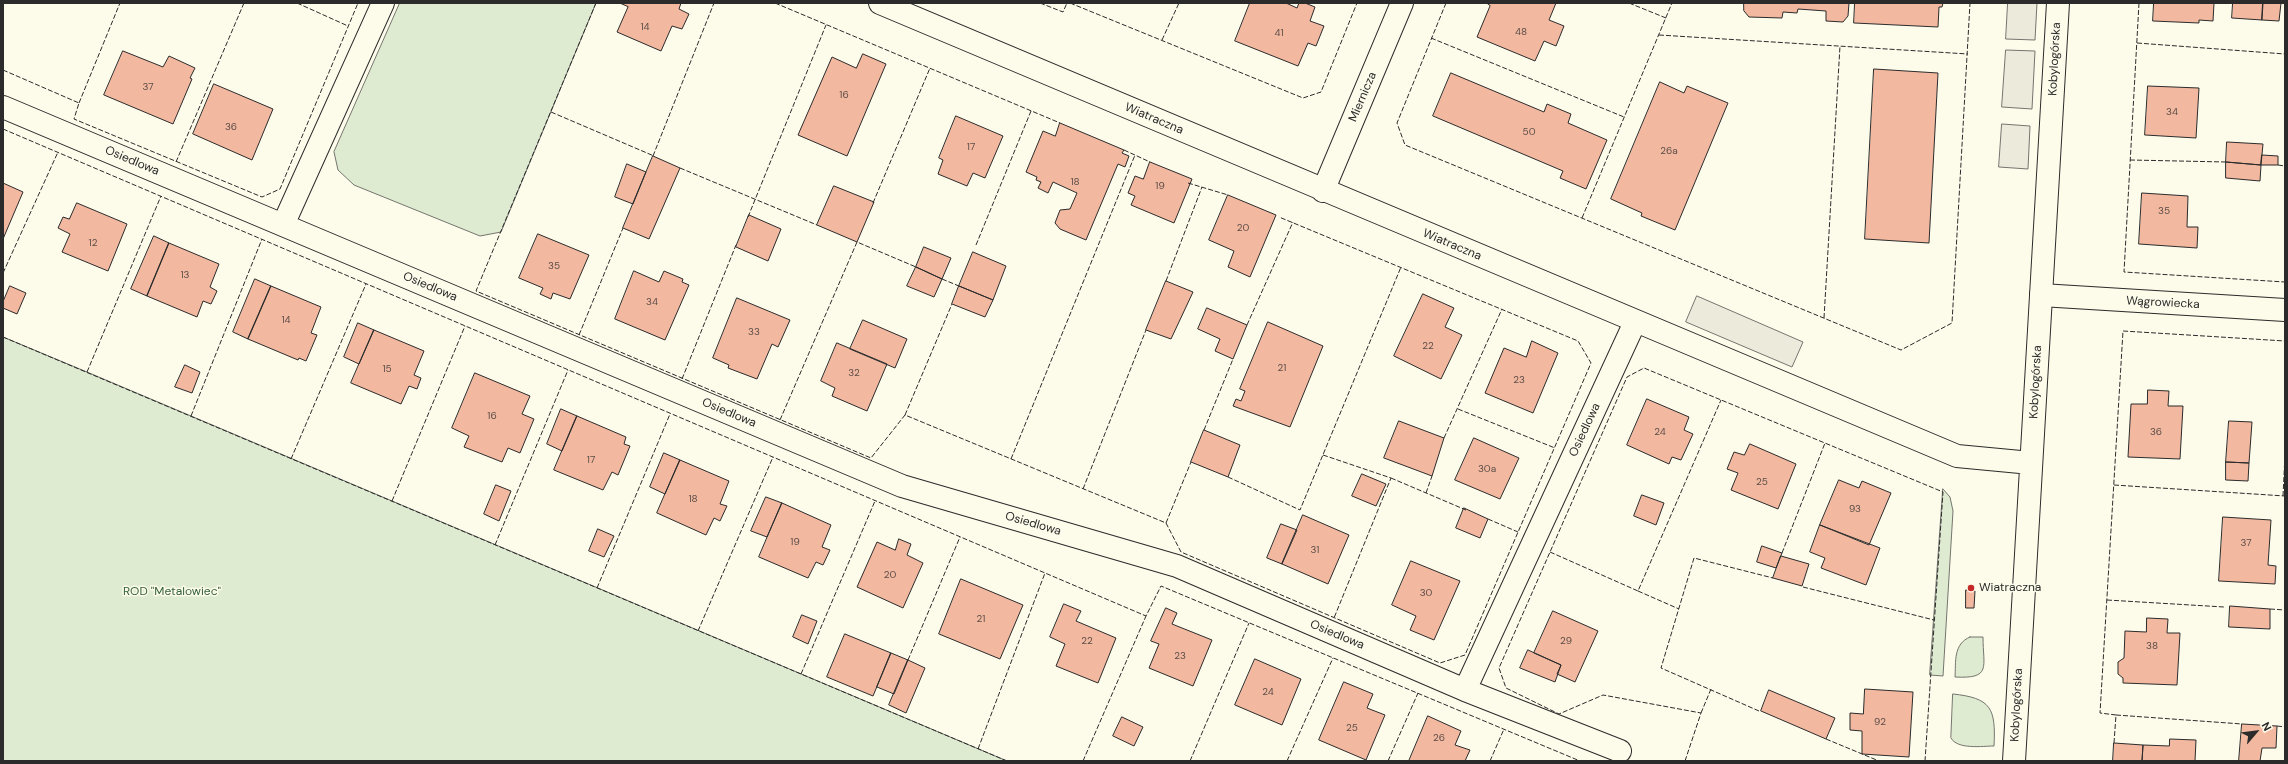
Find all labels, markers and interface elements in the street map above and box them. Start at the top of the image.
house number: 14 [640,21,650,33]
street label: Kobylogórska [2046,22,2064,96]
house number: 48 [1515,26,1527,38]
house number: 41 [1274,27,1284,39]
street label: Miernicza [1346,70,1380,124]
house number: 37 [142,81,154,93]
house number: 16 [839,89,849,101]
street label: Wiatraczna [1123,100,1185,138]
house number: 34 [2166,106,2178,118]
house number: 36 [225,121,237,133]
house number: 50 [1523,126,1535,138]
house number: 17 [967,141,975,153]
street label: Osiedlowa [103,143,161,179]
house number: 26a [1660,145,1678,157]
house number: 18 [1070,176,1080,188]
house number: 19 [1155,180,1165,192]
house number: 35 [2158,205,2170,217]
house number: 20 [1237,222,1249,234]
street label: Wiatraczna [1421,226,1483,264]
house number: 12 [89,237,97,249]
house number: 35 [548,260,560,272]
house number: 13 [180,269,190,281]
street label: Osiedlowa [401,269,459,305]
street label: Wągrowiecka [2126,294,2200,312]
house number: 34 [646,296,658,308]
house number: 14 [281,314,291,326]
house number: 33 [748,326,760,338]
house number: 22 [1422,340,1434,352]
street label: Kobylogórska [2027,345,2045,419]
house number: 21 [1278,362,1286,374]
house number: 15 [382,363,392,375]
house number: 32 [848,367,860,379]
house number: 23 [1513,374,1525,386]
street label: Osiedlowa [700,395,758,431]
street label: Osiedlowa [1566,401,1604,459]
house number: 16 [487,410,497,422]
house number: 24 [1654,426,1666,438]
house number: 36 [2150,426,2162,438]
house number: 17 [587,454,595,466]
house number: 30a [1478,463,1496,475]
house number: 25 [1756,476,1768,488]
house number: 18 [688,493,698,505]
house number: 93 [1849,503,1861,515]
street label: Osiedlowa [1003,509,1063,539]
house number: 19 [790,536,800,548]
house number: 37 [2240,537,2252,549]
house number: 31 [1311,544,1319,556]
house number: 20 [884,569,896,581]
place label: Wiatraczna [1979,581,2041,595]
marker: Wiatraczna [1966,583,1976,593]
park label: ROD "Metalowiec" [123,585,221,599]
house number: 30 [1420,587,1432,599]
house number: 21 [977,613,985,625]
street label: Osiedlowa [1308,617,1366,653]
house number: 22 [1081,635,1093,647]
house number: 29 [1560,635,1572,647]
house number: 38 [2146,640,2158,652]
house number: 23 [1174,650,1186,662]
street label: Kobylogórska [2008,668,2026,742]
house number: 24 [1262,686,1274,698]
north arrow [2236,712,2276,752]
house number: 92 [1874,716,1886,728]
text: N [2259,720,2275,733]
house number: 25 [1346,722,1358,734]
house number: 26 [1433,732,1445,744]

